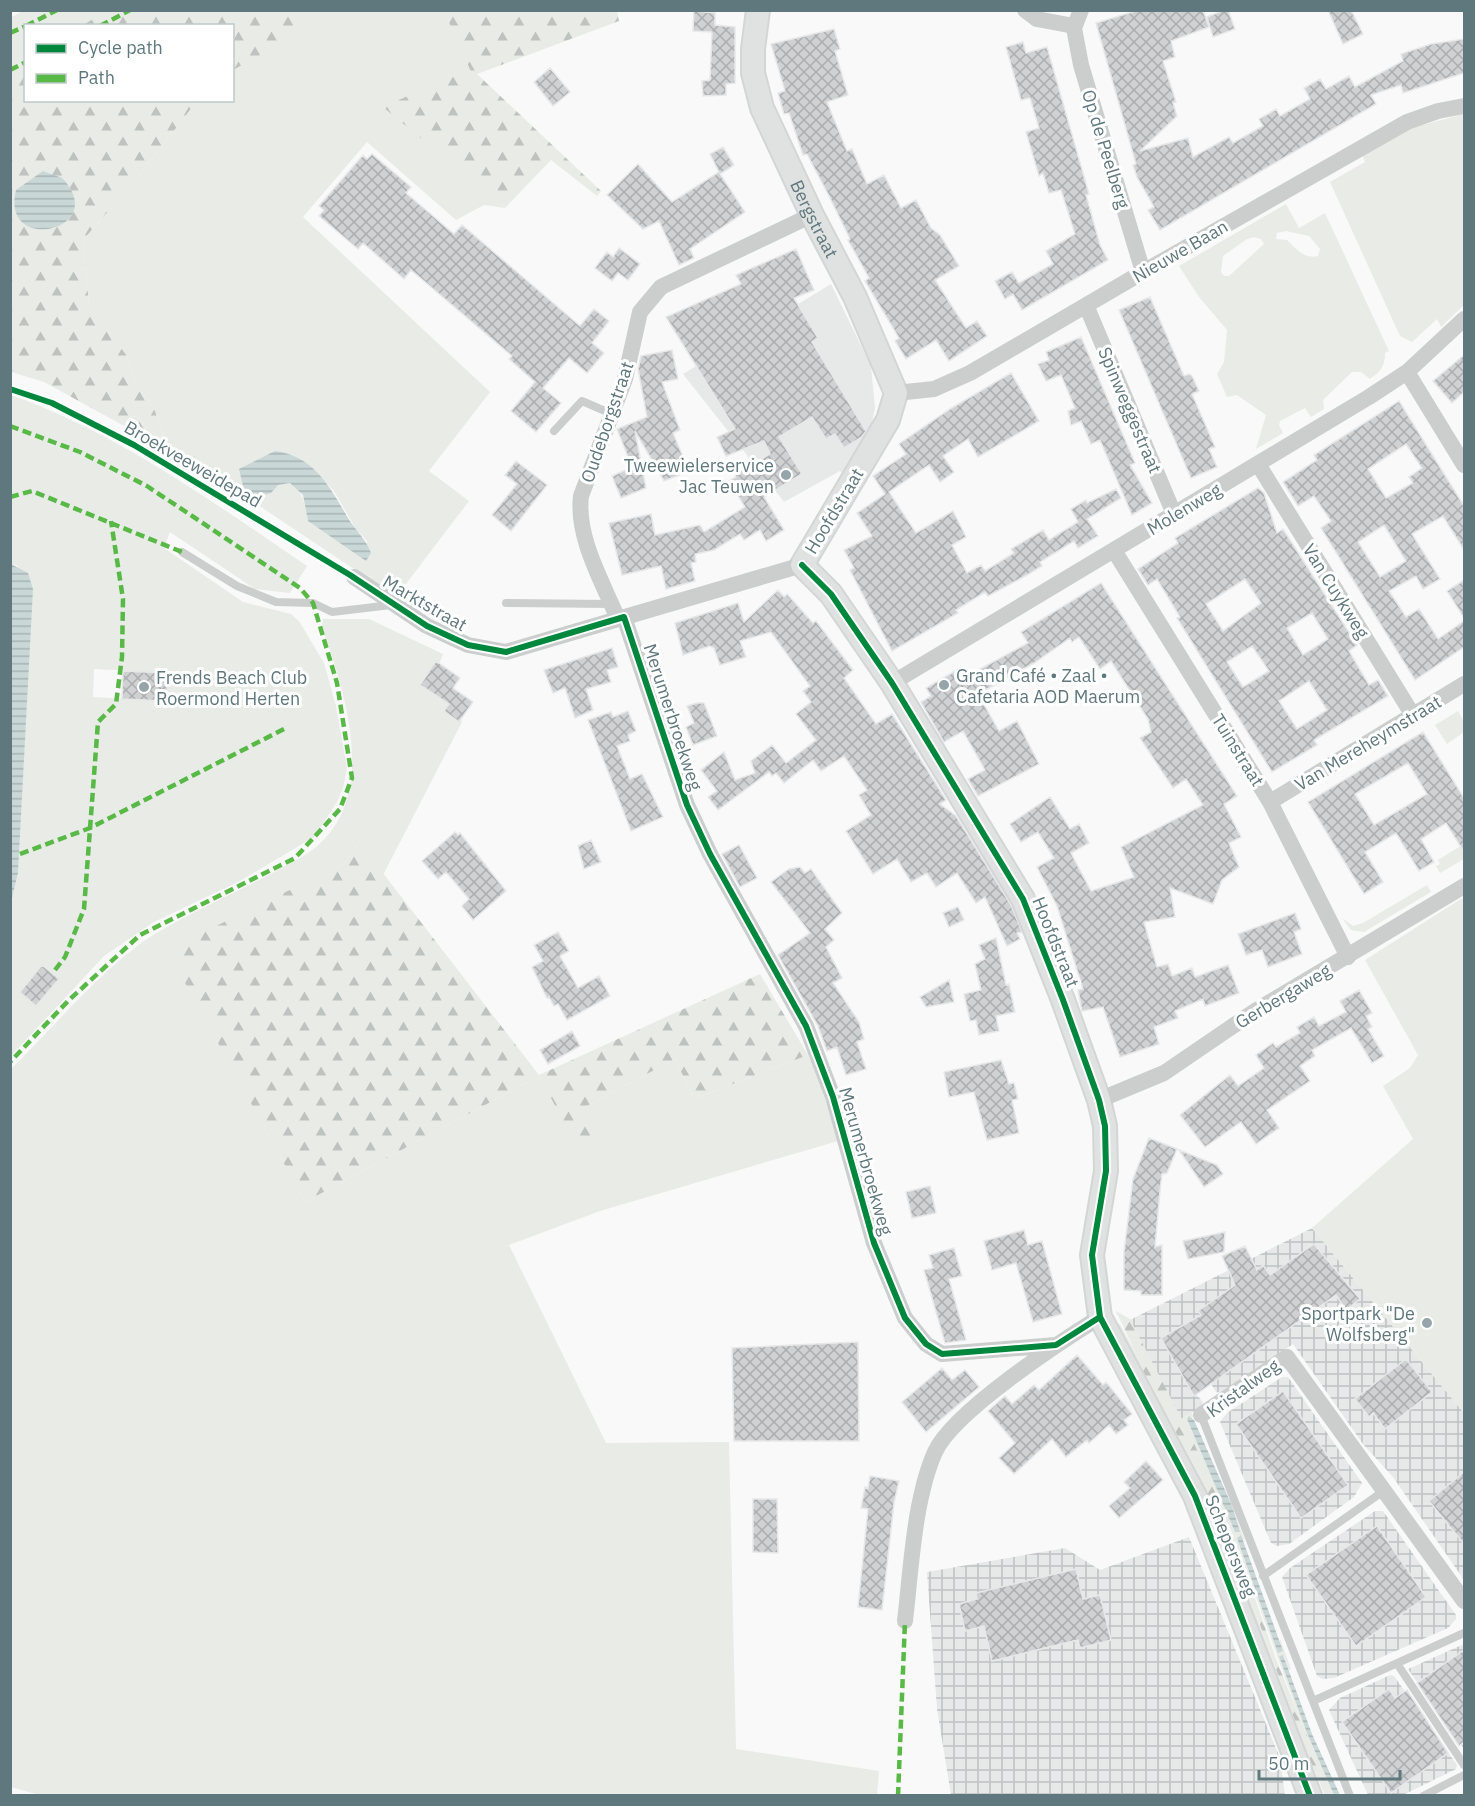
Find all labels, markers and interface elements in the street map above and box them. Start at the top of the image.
legend [24,24,234,102]
text: Cycle path [78,36,163,59]
text: Path [78,66,115,89]
street label: Op de Peelberg [1077,87,1135,212]
street label: Bergstraat [786,176,844,262]
street label: Nieuwe Baan [1128,214,1232,288]
street label: Spinweggestraat [1093,343,1167,477]
street label: Oudeborgstraat [576,358,638,486]
street label: Broekveeweidepad [120,415,266,513]
place label: Tweewielerservice Jac Teuwen [624,454,774,498]
street label: Hoofdstraat [799,464,869,558]
marker: Tweewielerservice Jac Teuwen [779,468,793,482]
street label: Molenweg [1143,478,1226,540]
street label: Van Cuykweg [1298,539,1374,643]
street label: Marktstraat [379,570,471,636]
street label: Merumerbroekweg [638,641,708,794]
place label: Grand Café • Zaal • Cafetaria AOD Maerum [956,664,1140,708]
place label: Frends Beach Club Roermond Herten [156,666,307,710]
marker: Grand Café • Zaal • Cafetaria AOD Maerum [937,678,951,692]
marker: Frends Beach Club Roermond Herten [137,680,151,694]
street label: Van Mereheymstraat [1290,690,1446,796]
street label: Tuinstraat [1207,709,1269,791]
street label: Hoofdstraat [1027,893,1085,991]
street label: Gerbergaweg [1231,958,1335,1034]
street label: Merumerbroekweg [834,1084,898,1238]
place label: Sportpark "De Wolfsberg" [1301,1302,1415,1346]
marker: Sportpark "De Wolfsberg" [1420,1316,1434,1330]
street label: Kristalweg [1202,1353,1284,1422]
street label: Schepersweg [1200,1491,1262,1601]
scale bar [1259,1743,1400,1781]
text: 50 m [1268,1752,1310,1775]

